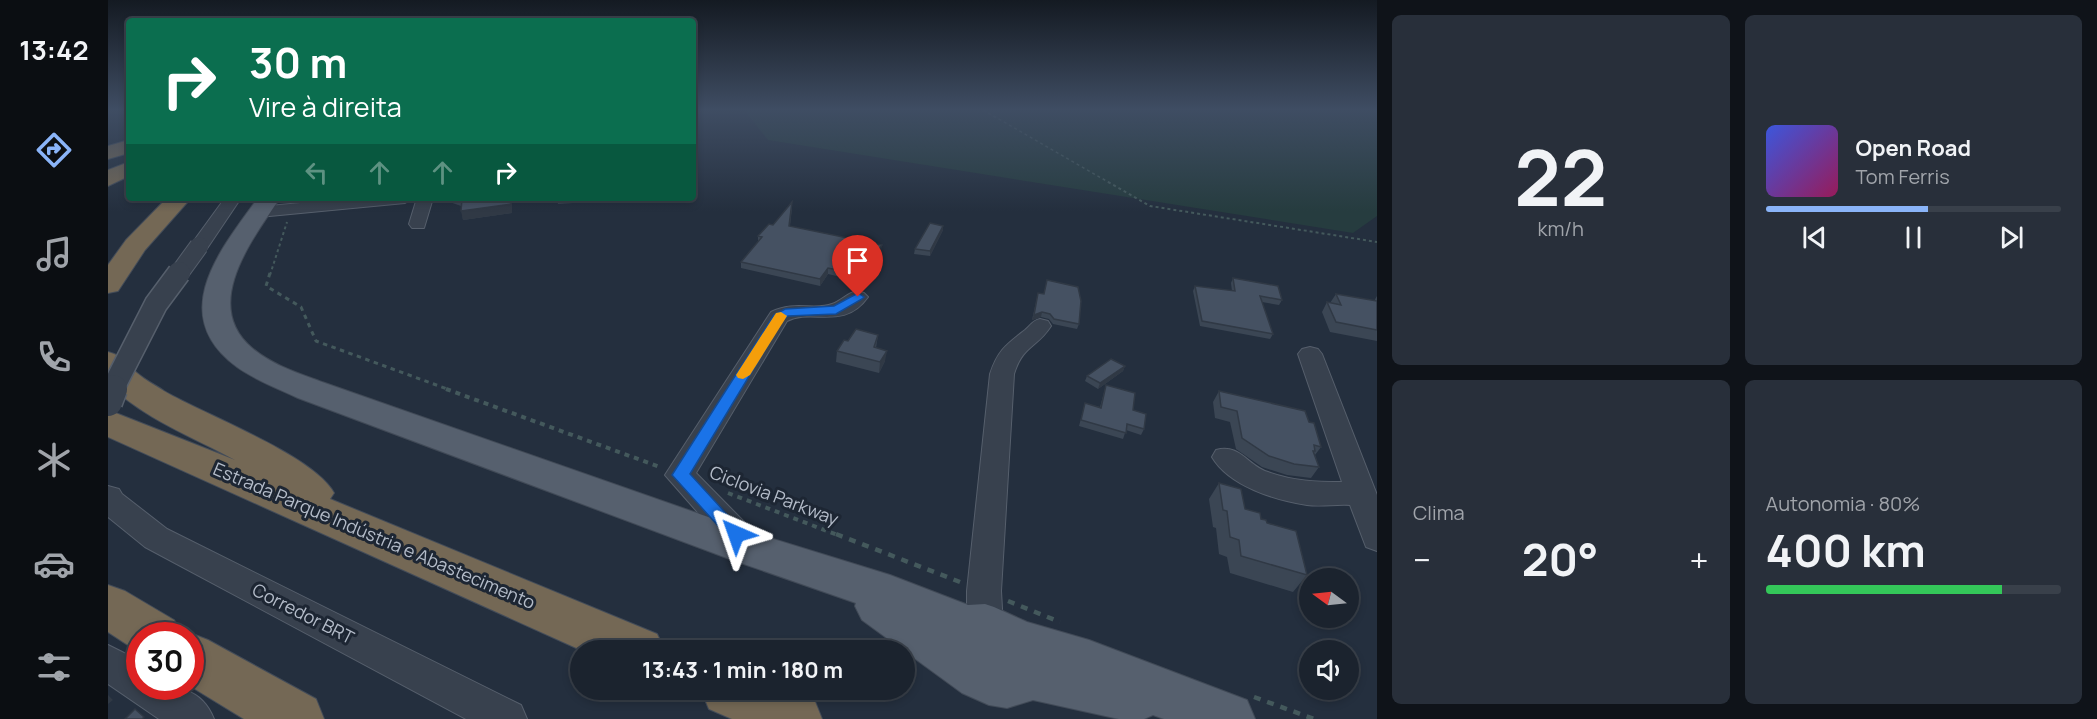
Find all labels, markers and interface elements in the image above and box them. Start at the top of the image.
text: 13:42 [19,31,89,68]
text: 30 m [249,33,347,91]
icon: right [150,42,228,120]
text: Vire à direita [249,88,402,125]
text: 22 [1514,123,1607,229]
icon: directions [33,129,75,171]
text: Open Road [1856,133,1971,163]
icon: left [300,156,333,189]
icon: ahead [363,156,396,189]
icon: ahead [426,156,459,189]
icon: right [489,156,522,189]
text: Tom Ferris [1856,163,1950,190]
text: km/h [1537,215,1584,242]
icon: previous [1798,221,1831,254]
icon: pause [1897,221,1930,254]
icon: next [1995,221,2028,254]
icon: music [33,233,75,275]
pin [832,235,883,297]
icon: arrive [841,244,874,277]
icon: phone [33,336,75,378]
icon: climate [33,439,75,481]
street label: Estrada Parque Indústria e Abastecimento [210,456,539,614]
street label: Ciclovia Parkway [706,459,843,531]
text: Autonomia · 80% [1766,490,1920,517]
text: Clima [1413,499,1465,526]
position arrow [704,502,768,566]
text: 400 km [1766,519,1926,581]
text: 20° [1522,528,1598,590]
text: − [1413,537,1431,582]
text: + [1689,537,1709,582]
icon: car [33,543,75,585]
north arrow [1299,568,1359,628]
map controls [1299,568,1359,700]
street label: Corredor BRT [248,577,359,649]
speed limit sign: 30 [126,622,204,700]
button: sound [1299,640,1359,700]
icon: filters [33,646,75,688]
text: 13:43 · 1 min · 180 m [642,655,843,685]

